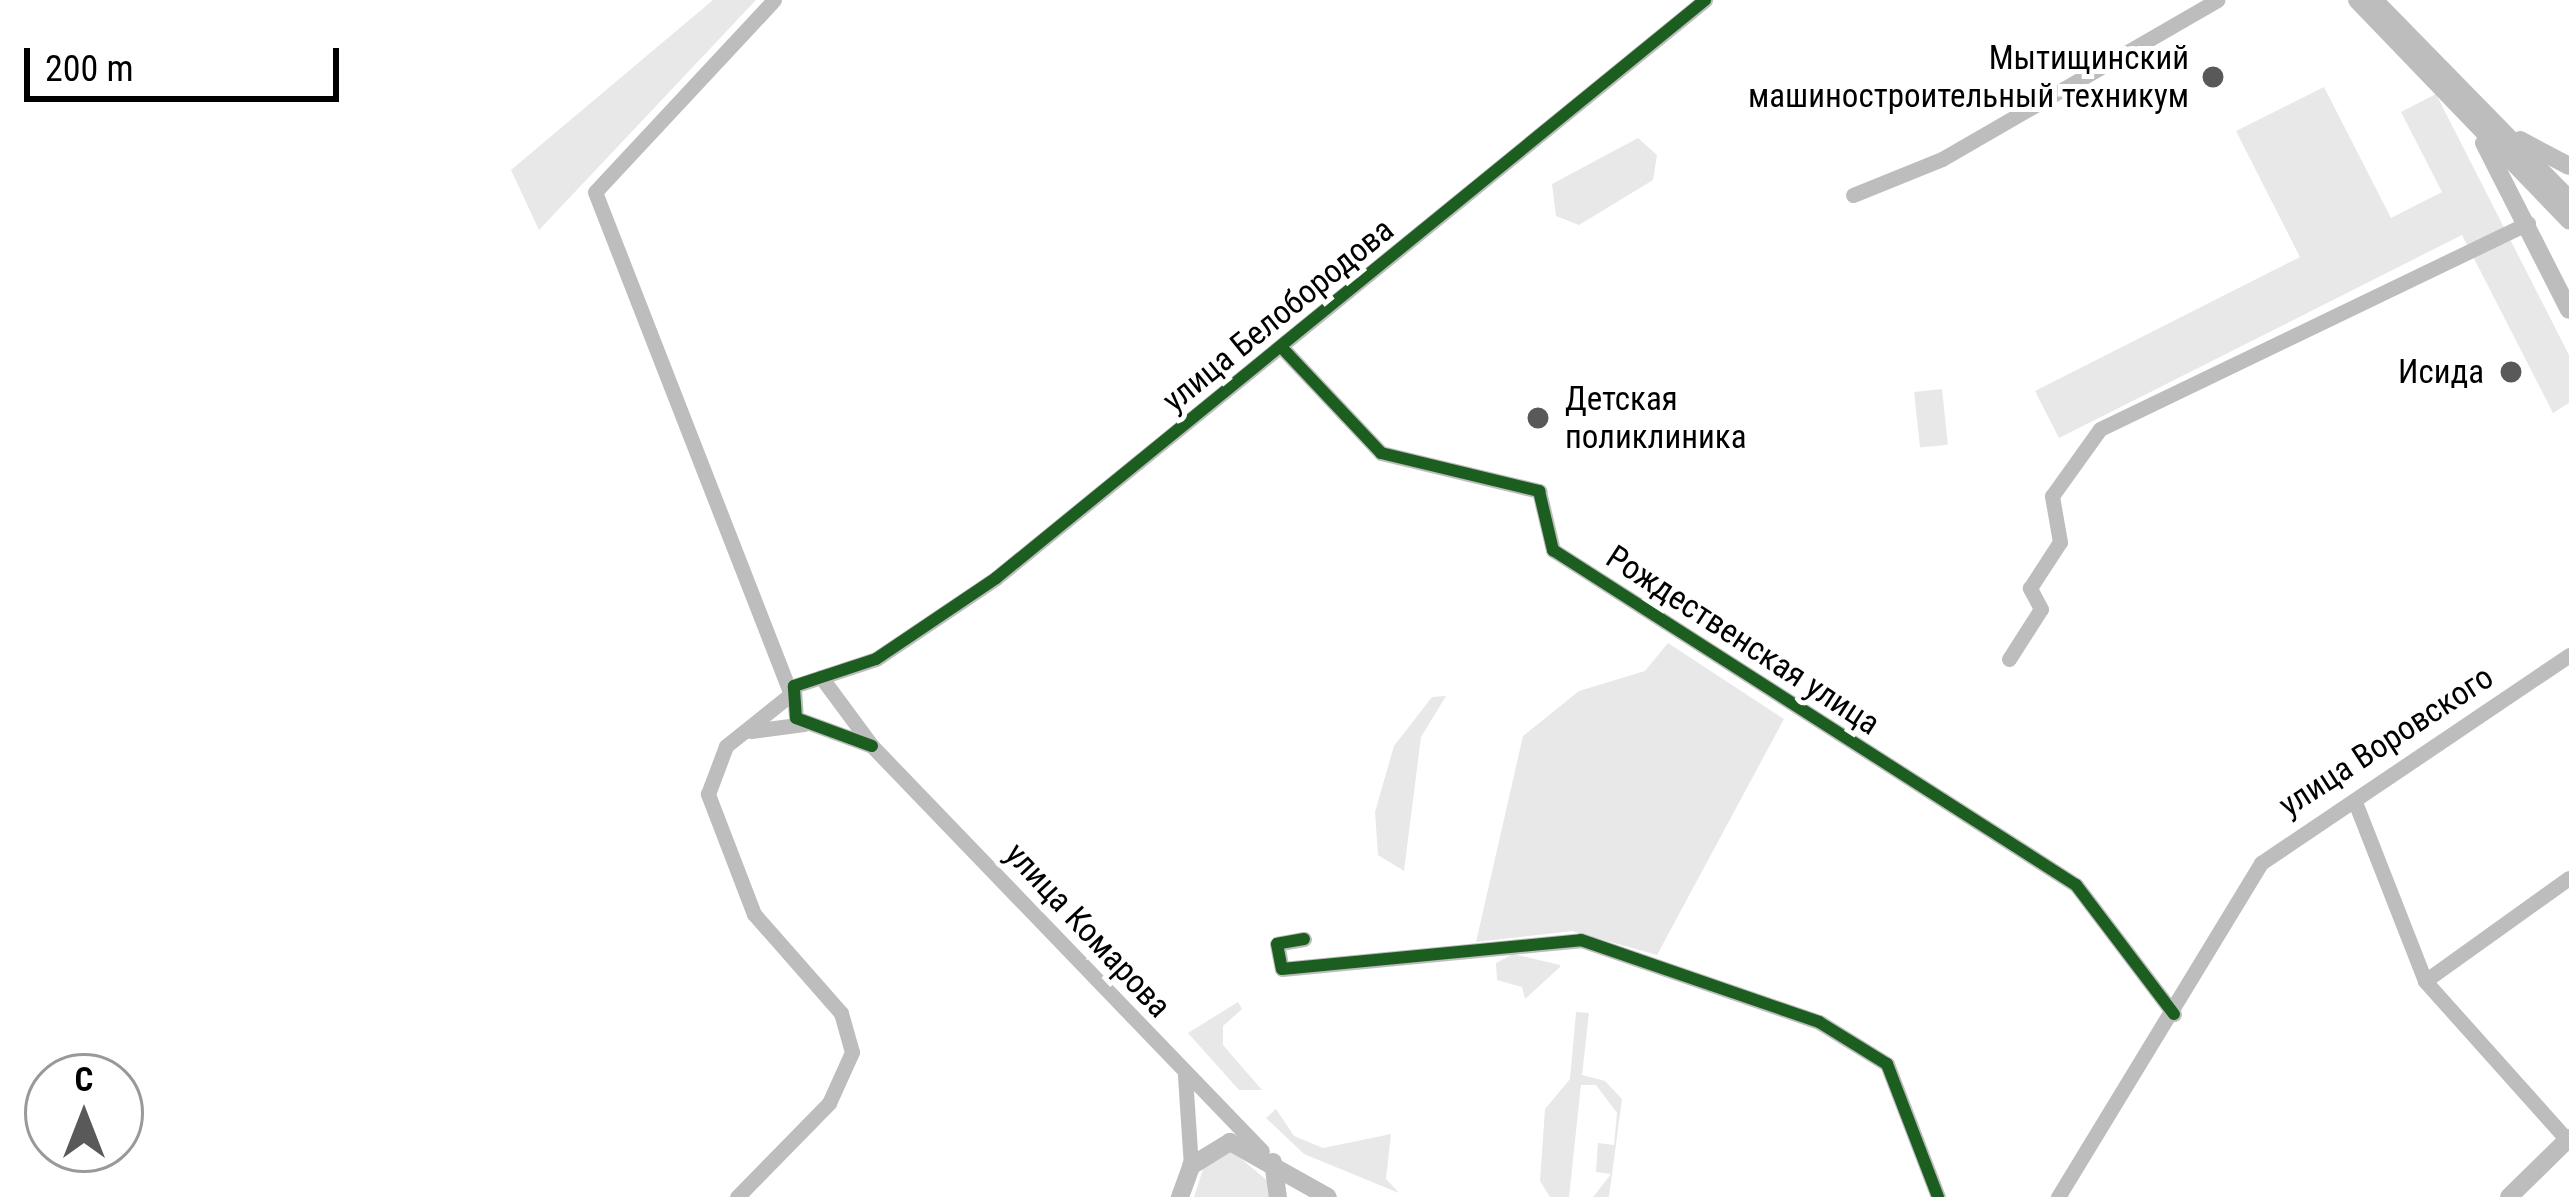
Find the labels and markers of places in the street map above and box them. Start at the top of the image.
place label: Мытищинский машиностроительный техникум [1748,38,2189,116]
marker: Мытищинский машиностроительный техникум [2200,64,2226,90]
place label: Исида [2398,352,2484,392]
marker: Исида [2495,356,2527,388]
place label: Детская поликлиника [1565,379,1747,457]
marker: Детская поликлиника [1522,402,1554,434]

